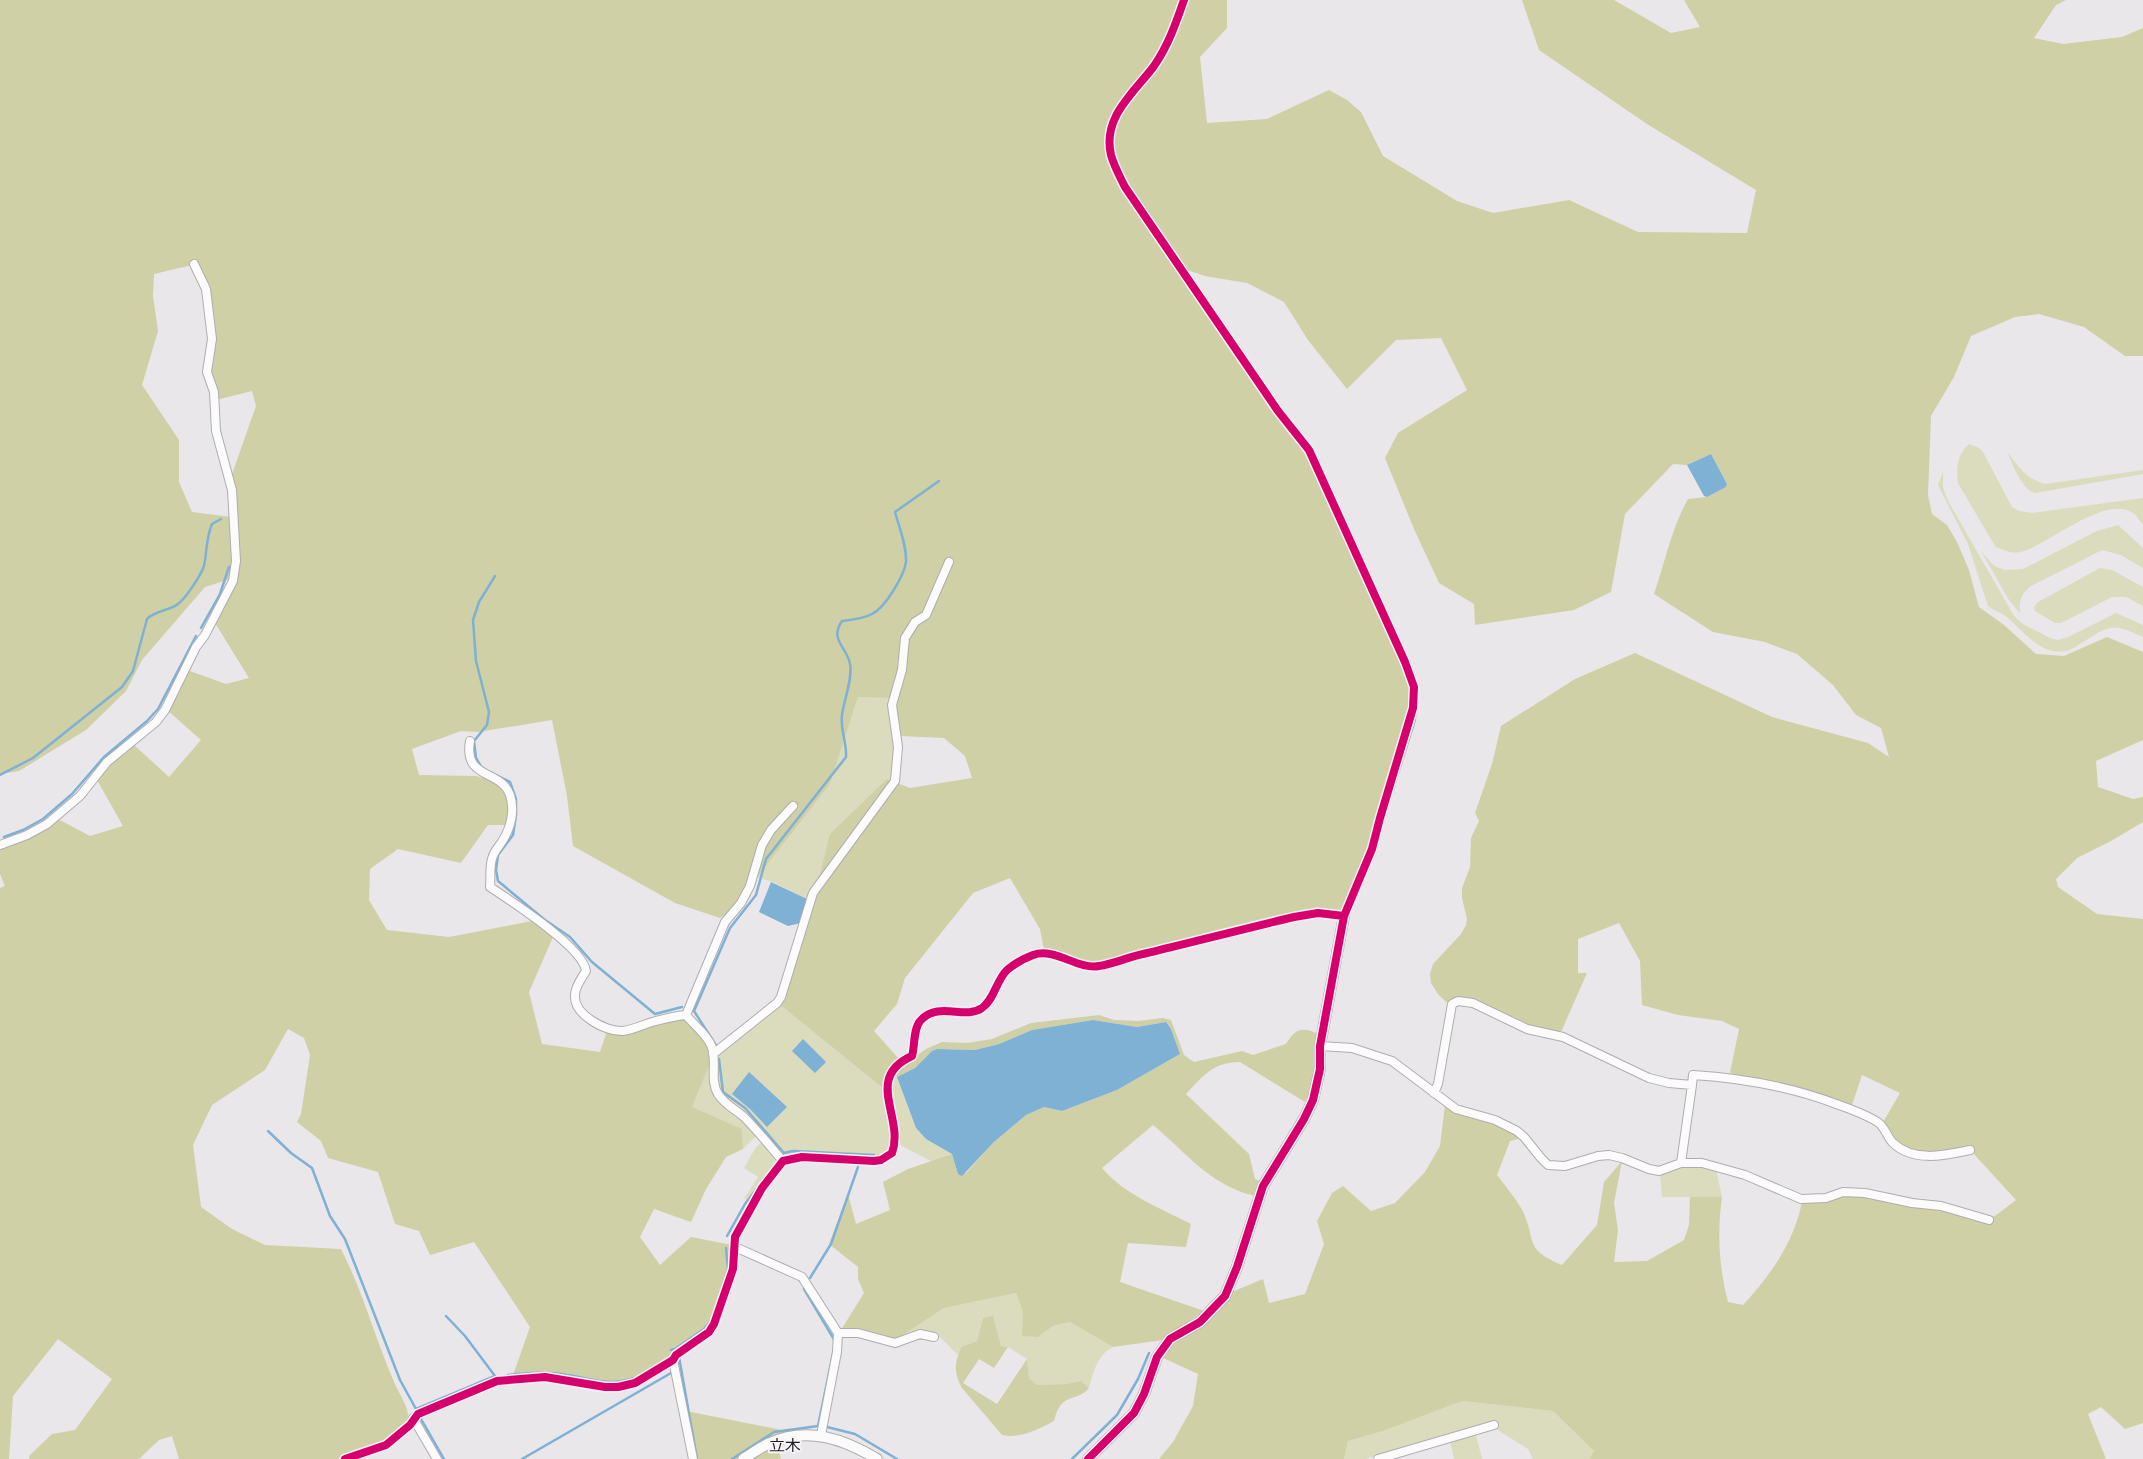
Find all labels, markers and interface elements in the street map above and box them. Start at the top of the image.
district label: 立木 [769,1435,801,1454]

